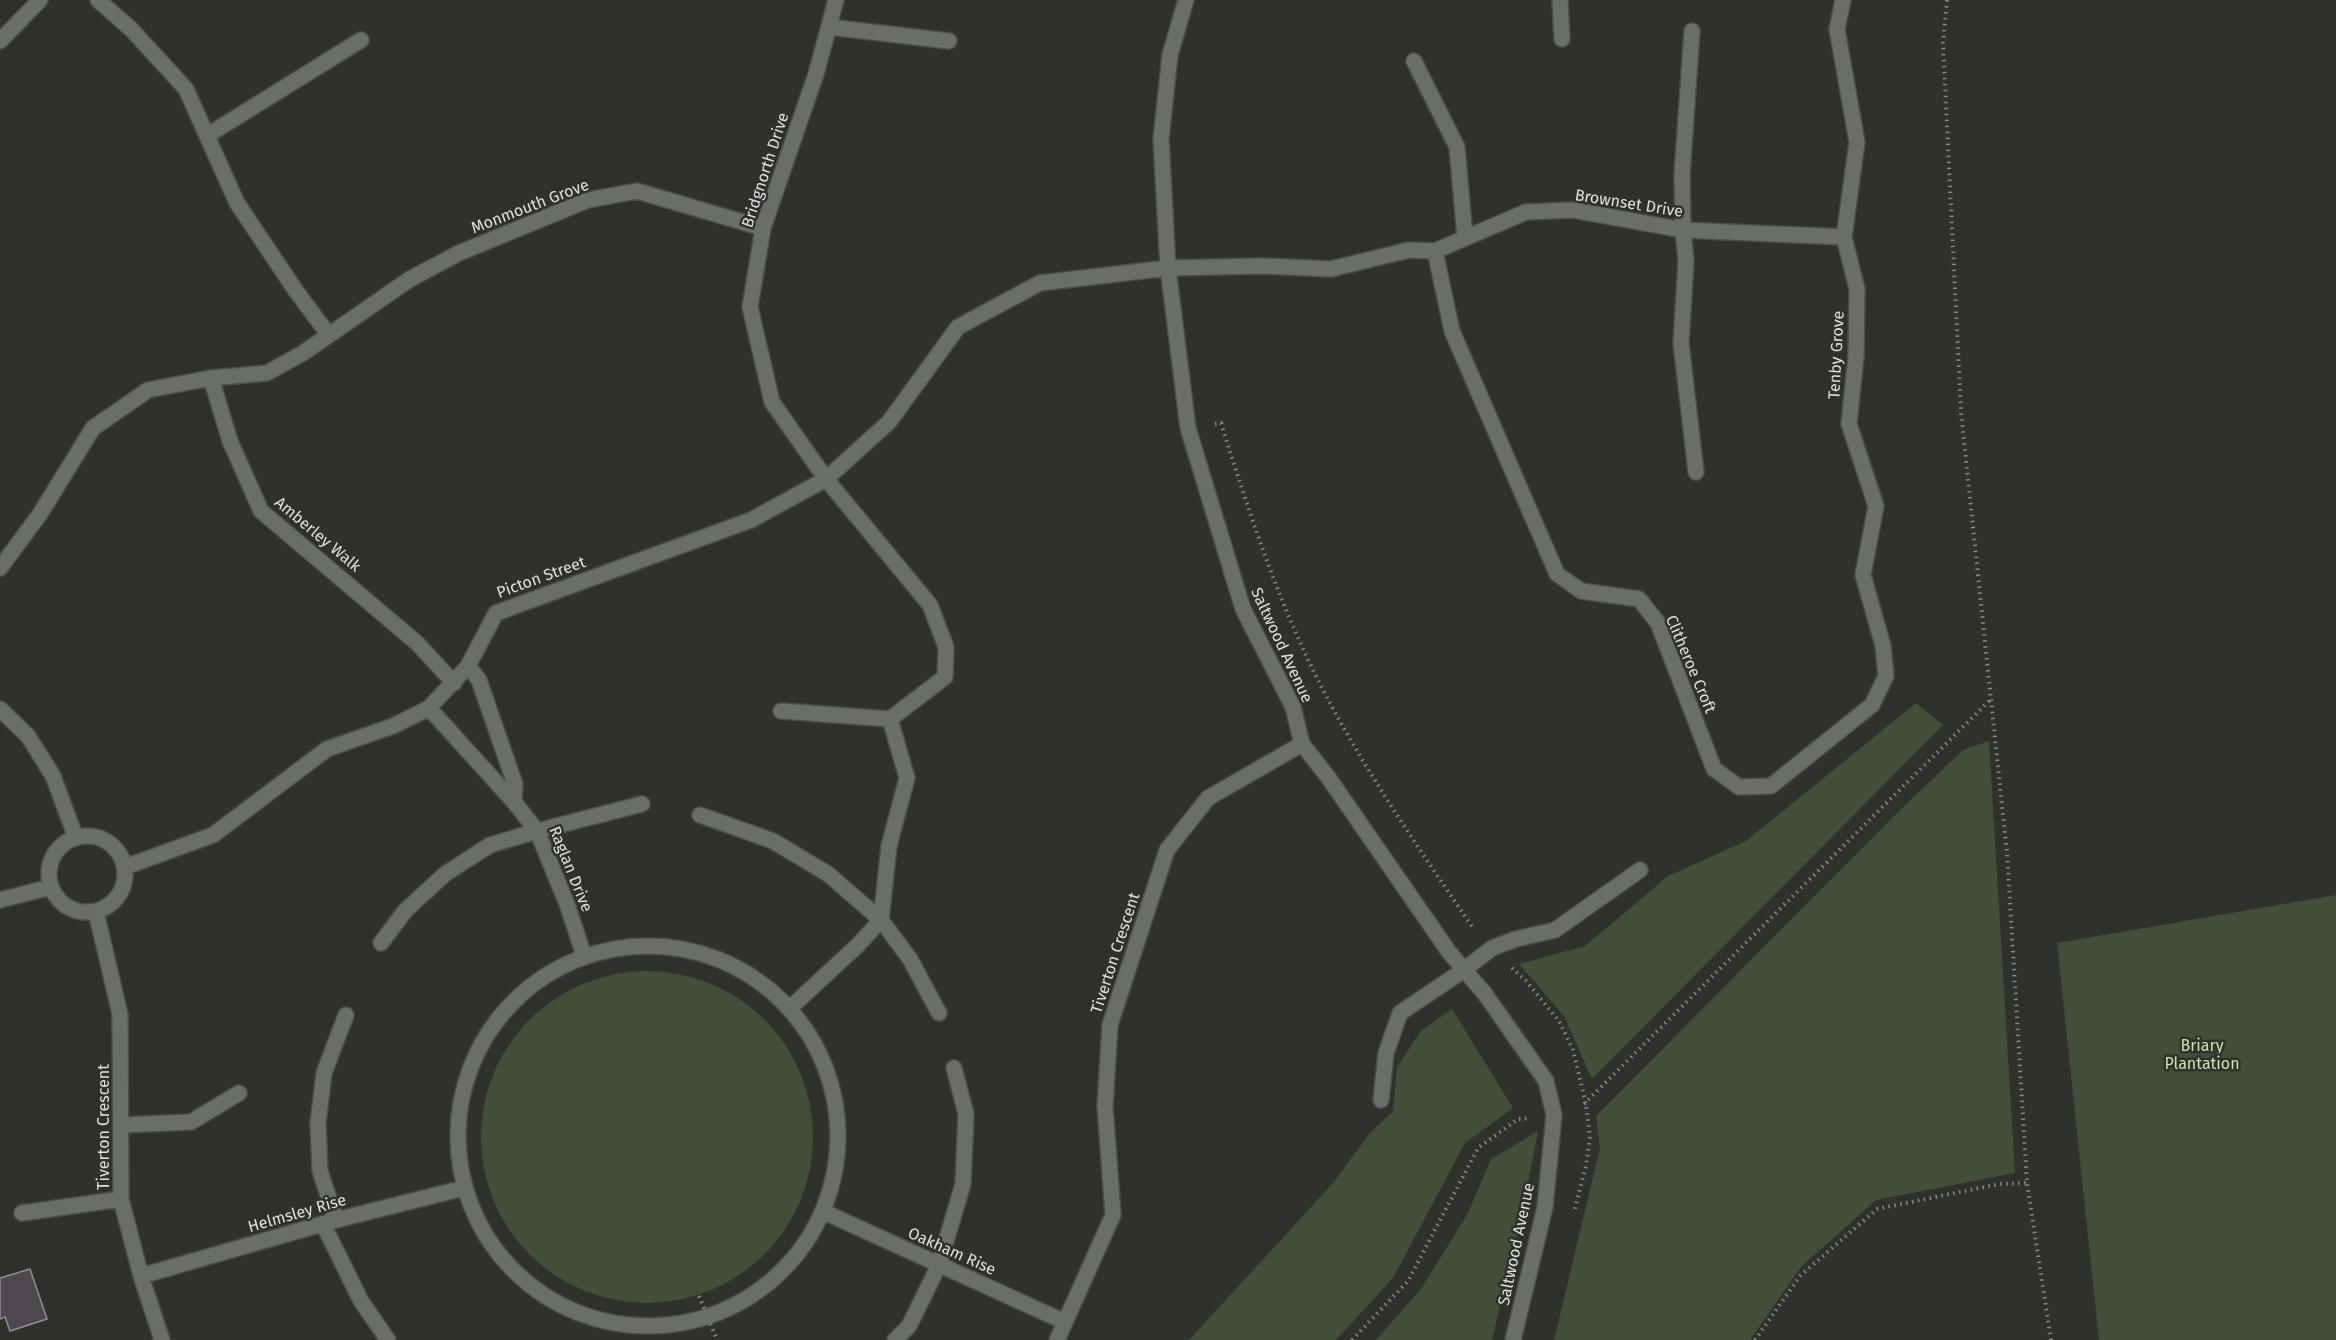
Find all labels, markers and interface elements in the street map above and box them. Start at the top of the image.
street label: Bridgnorth Drive [737,110,793,230]
street label: Monmouth Grove [468,175,592,237]
street label: Brownset Drive [1574,185,1684,221]
street label: Tenby Grove [1824,310,1848,400]
street label: Amberley Walk [271,492,366,576]
street label: Picton Street [494,552,588,602]
street label: Saltwood Avenue [1247,584,1317,706]
street label: Clitheroe Croft [1662,612,1720,716]
street label: Raglan Drive [545,823,597,915]
street label: Tiverton Crescent [1087,890,1144,1016]
park label: Briary Plantation [2164,1036,2240,1073]
street label: Tiverton Crescent [94,1064,113,1190]
street label: Saltwood Avenue [1494,1181,1538,1307]
street label: Helmsley Rise [246,1190,348,1236]
street label: Oakham Rise [905,1223,999,1279]

